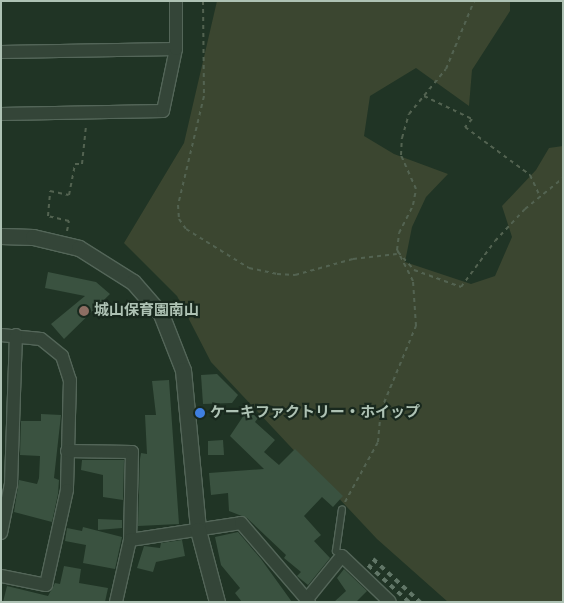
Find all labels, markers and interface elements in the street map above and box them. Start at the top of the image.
place label: 城山保育園南山 [94,302,199,320]
marker: 城山保育園南山 [78,305,90,317]
place label: ケーキファクトリー・ホイップ [210,404,420,422]
marker: ケーキファクトリー・ホイップ [194,407,206,419]

